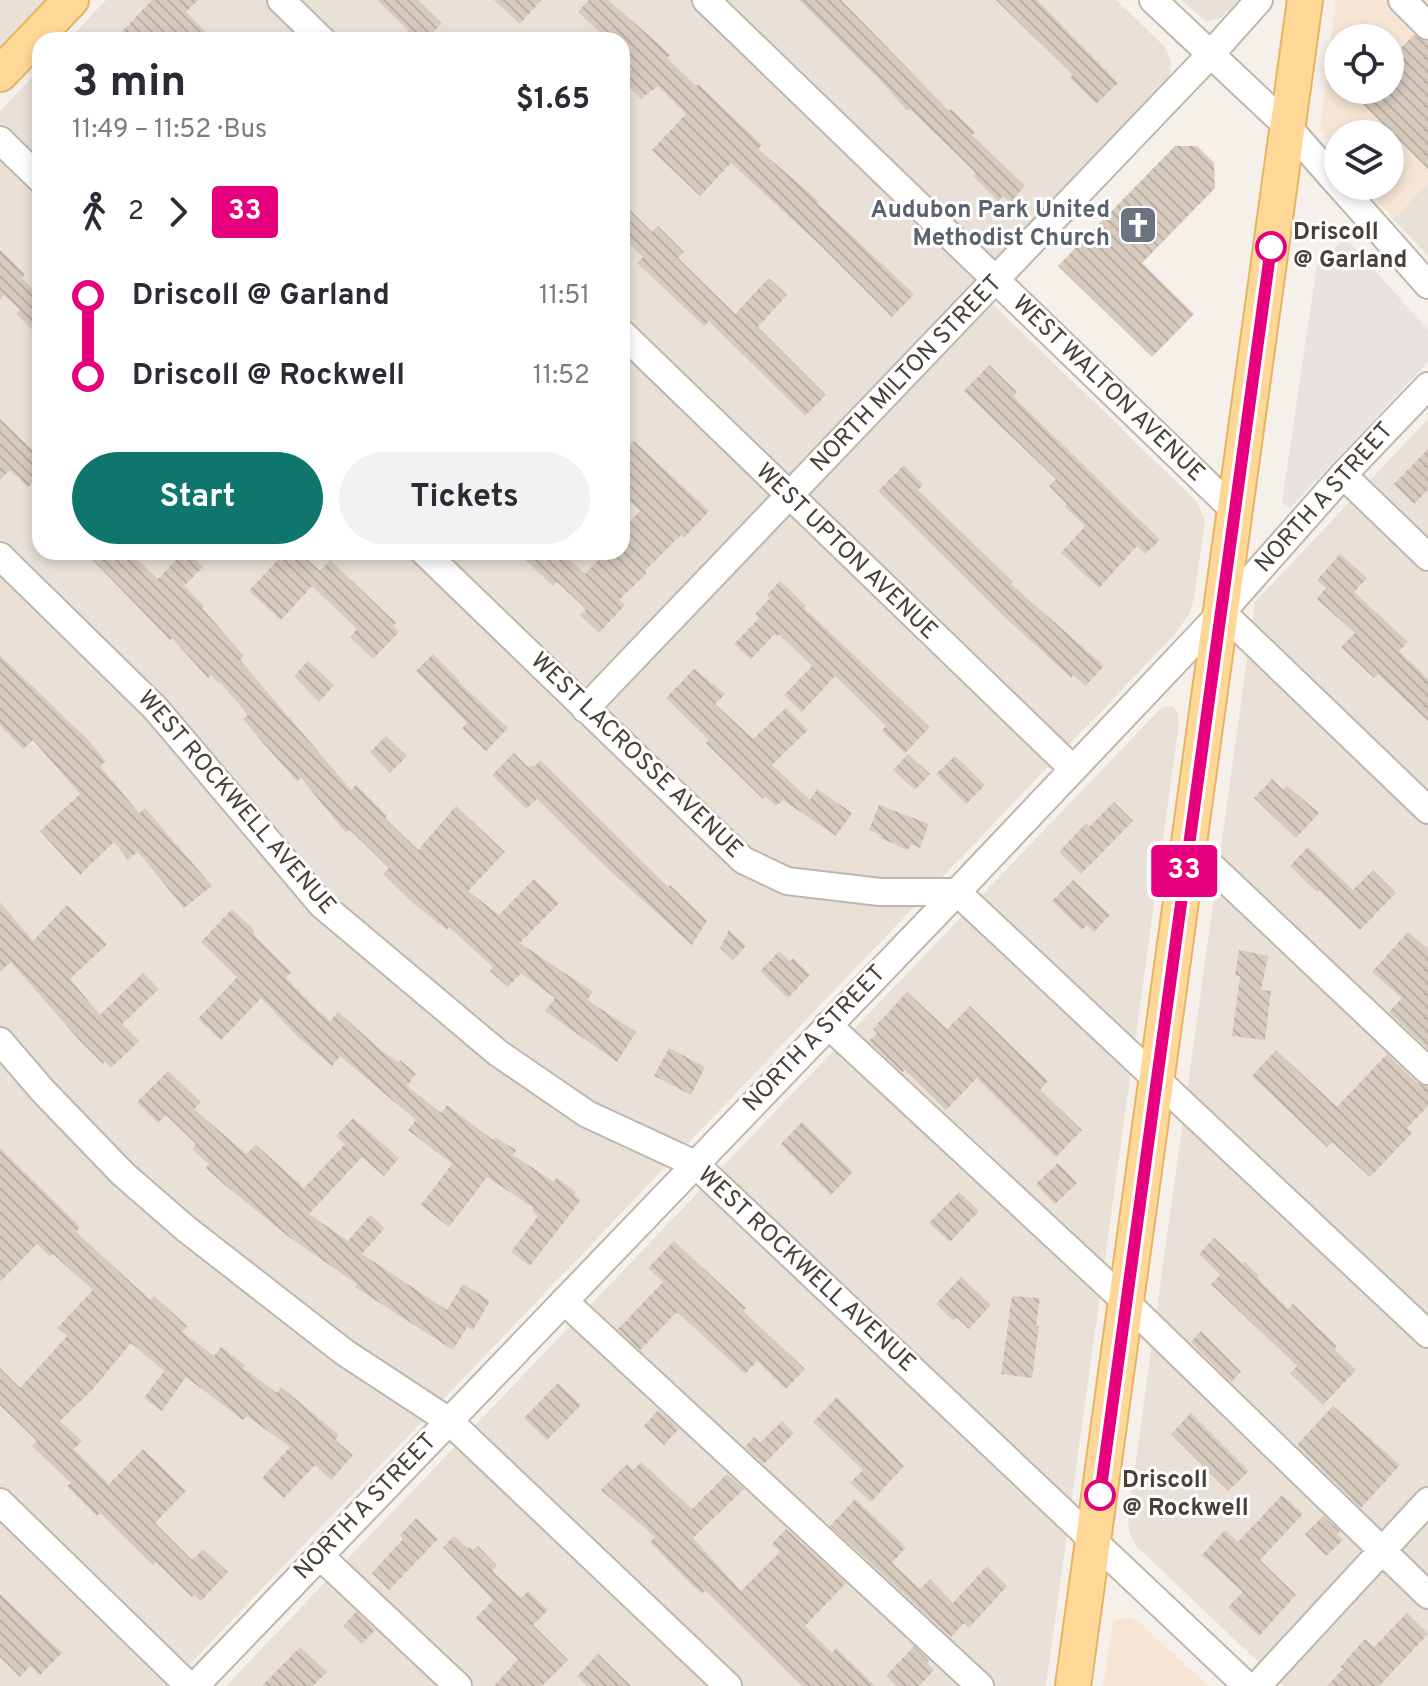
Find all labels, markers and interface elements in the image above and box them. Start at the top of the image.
map controls [1324,24,1404,200]
button: locate [1324,24,1404,104]
text: 3 min [72,56,186,112]
text: $1.65 [516,82,590,119]
text: 11:49 – 11:52 · Bus [72,114,267,147]
button: layers [1324,120,1404,200]
icon: walk [72,190,116,234]
icon: forward [156,190,200,234]
text: 33 [228,194,262,230]
text: 2 [128,196,144,229]
place label: Audubon Park United Methodist Church [871,196,1110,254]
church icon: Audubon Park United Methodist Church [1117,204,1159,246]
place label: Driscoll @ Garland [1293,218,1407,276]
marker: Driscoll @ Garland [1256,232,1286,262]
street label: NORTH MILTON STREET [805,269,1009,479]
text: Driscoll @ Garland [132,278,390,315]
text: 11:51 [539,280,590,313]
street label: WEST WALTON AVENUE [1006,289,1210,489]
text: Driscoll @ Rockwell [132,358,405,395]
text: 11:52 [533,360,590,393]
street label: NORTH A STREET [1249,416,1401,580]
button: Start [72,452,323,544]
button: Tickets [339,452,590,544]
street label: WEST UPTON AVENUE [749,457,943,647]
street label: WEST LACROSSE AVENUE [524,647,748,865]
street label: WEST ROCKWELL AVENUE [130,685,342,921]
line badge: 33 [1148,845,1220,897]
text: 33 [1167,853,1201,889]
street label: NORTH A STREET [737,959,893,1119]
street label: WEST ROCKWELL AVENUE [691,1161,921,1379]
street label: NORTH A STREET [288,1427,444,1587]
place label: Driscoll @ Rockwell [1122,1466,1249,1524]
marker: Driscoll @ Rockwell [1085,1480,1115,1510]

